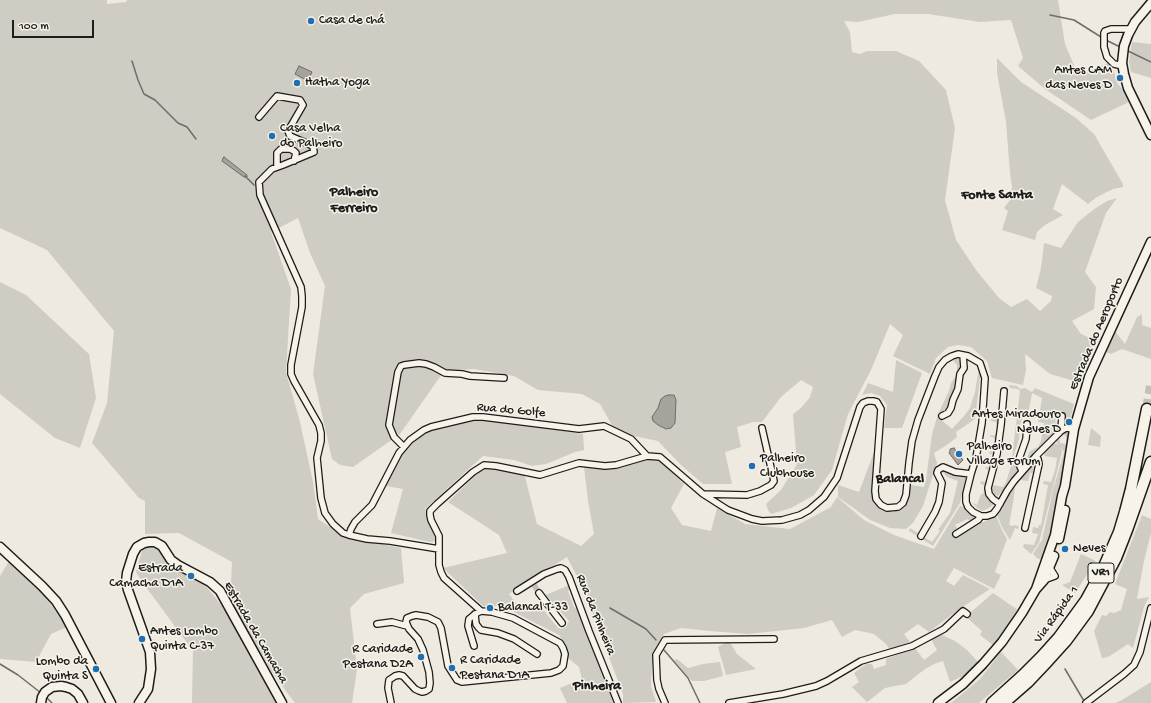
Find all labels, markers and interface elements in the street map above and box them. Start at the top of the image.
scale bar [14,12,96,38]
place label: Casa de chá [319,13,384,29]
marker: Casa de chá [306,16,316,26]
text: 100 m [19,20,49,34]
place label: Antes CAM das Neves D [1045,63,1112,94]
marker: Antes CAM das Neves D [1115,73,1125,83]
place label: Hatha Yoga [305,75,370,91]
marker: Hatha Yoga [292,78,302,88]
place label: Casa Velha do Palheiro [280,121,343,152]
marker: Casa Velha do Palheiro [267,131,277,141]
district label: Palheiro Ferreiro [330,185,378,218]
district label: Fonte Santa [961,188,1033,204]
street label: Estrada do Aeroporto [1066,275,1128,393]
street label: Rua do Golfe [476,400,546,422]
place label: Antes Miradouro Neves D [972,407,1061,438]
marker: Antes Miradouro Neves D [1064,417,1074,427]
place label: Palheiro Village Forum [967,439,1041,470]
marker: Palheiro Village Forum [954,449,964,459]
place label: Palheiro Clubhouse [760,451,814,482]
marker: Palheiro Clubhouse [747,461,757,471]
district label: Balancal [876,472,924,488]
place label: Neves [1073,541,1105,557]
marker: Neves [1060,544,1070,554]
place label: Estrada Camacha D1A [109,561,183,592]
road number: VR1 [1088,563,1114,583]
marker: Estrada Camacha D1A [186,571,196,581]
street label: Rua da Pinheira [572,572,618,658]
street label: Estrada da Camacha [219,579,291,687]
street label: Via Rápida 1 [1031,583,1083,647]
place label: Balancal T-33 [498,600,568,616]
marker: Balancal T-33 [485,603,495,613]
place label: Antes Lombo Quinta C-37 [150,624,218,655]
marker: Antes Lombo Quinta C-37 [137,634,147,644]
place label: R Caridade Pestana D2A [343,642,413,673]
marker: R Caridade Pestana D2A [416,652,426,662]
place label: R Caridade Pestana D1A [460,653,529,684]
place label: Lombo da Quinta S [36,654,88,685]
marker: R Caridade Pestana D1A [447,663,457,673]
marker: Lombo da Quinta S [91,664,101,674]
district label: Pinheira [573,679,621,695]

